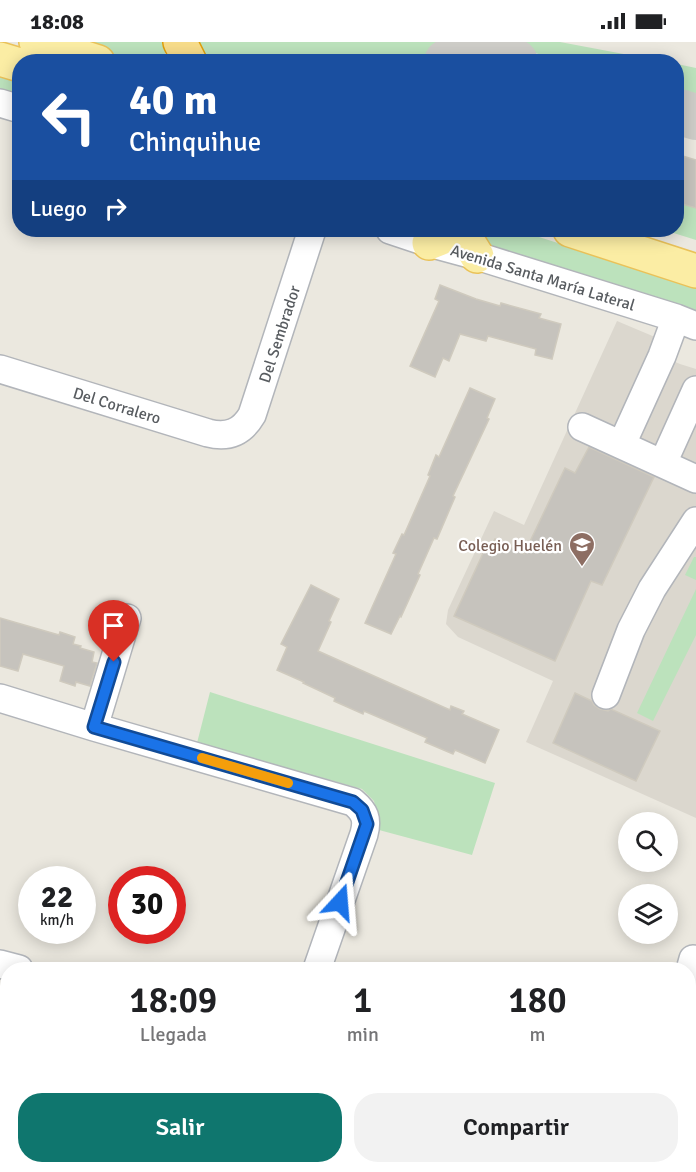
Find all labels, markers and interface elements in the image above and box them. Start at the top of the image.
text: 18:08 [30,8,84,35]
text: 40 m [129,75,218,126]
icon: left [30,78,108,156]
text: Chinquihue [129,126,261,159]
icon: right [99,192,132,225]
text: Luego [30,195,87,222]
street label: Avenida Santa María Lateral [448,240,638,316]
street label: Del Sembrador [255,283,305,386]
street label: Del Corralero [70,383,163,429]
school or university icon: Colegio Huelén [567,530,597,568]
place label: Colegio Huelén [458,536,562,556]
pin [88,600,139,662]
icon: arrive [97,609,130,642]
map controls [618,812,678,944]
button: search [618,812,678,872]
speed limit sign: 30 [108,866,186,944]
position arrow [308,870,372,934]
text: 22 [41,879,73,916]
button: layers [618,884,678,944]
text: km/h [40,911,74,929]
text: 18:09 [129,978,217,1023]
text: 1 [353,978,373,1023]
text: 180 [508,978,567,1023]
text: Llegada [140,1022,207,1047]
text: min [347,1022,379,1047]
text: m [529,1022,545,1047]
button: Salir [18,1093,342,1162]
button: Compartir [354,1093,678,1162]

